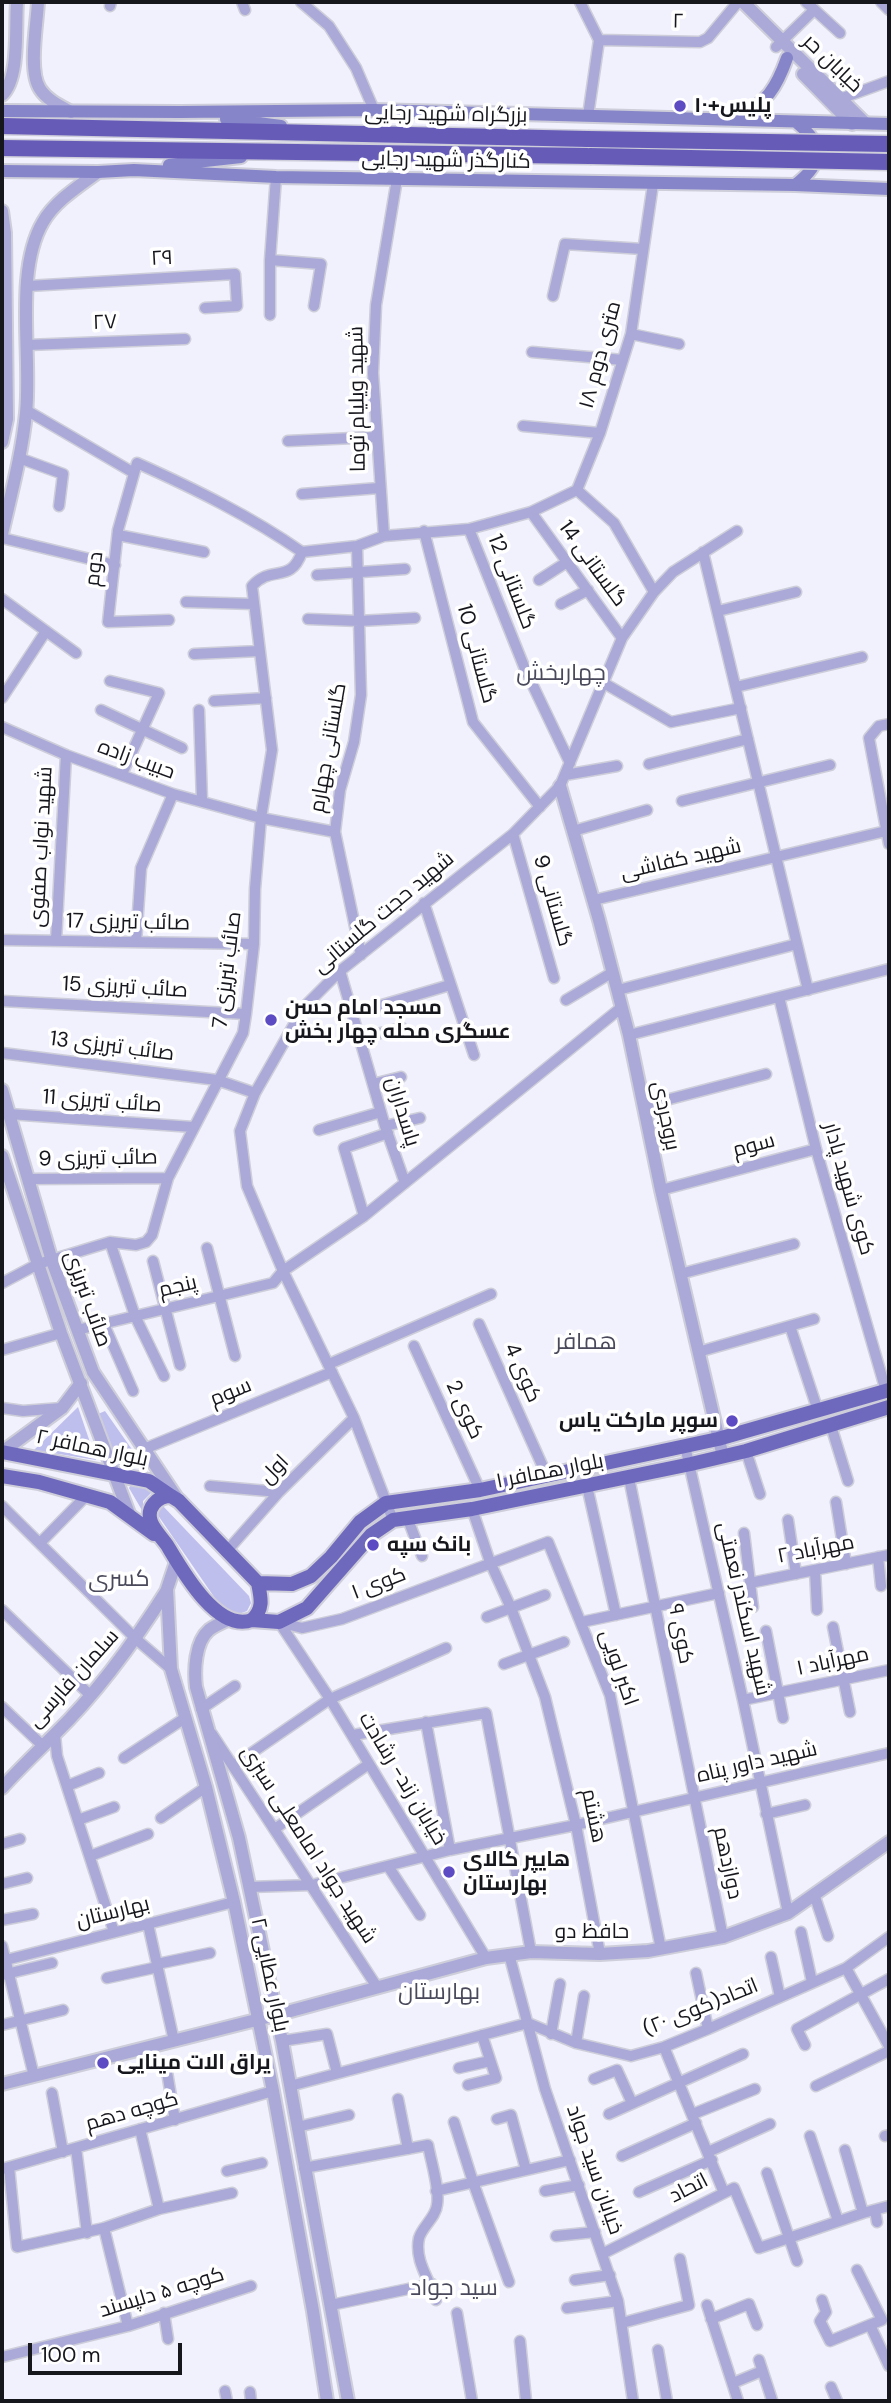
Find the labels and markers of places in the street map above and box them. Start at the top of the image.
place label: پلیس+١٠ [694,93,772,119]
marker: پلیس+١٠ [672,98,688,114]
place label: مسجد امام حسن عسگری محله چهار بخش [285,995,511,1045]
marker: مسجد امام حسن عسگری محله چهار بخش [263,1012,279,1028]
place label: سوپر مارکت یاس [559,1408,718,1434]
marker: سوپر مارکت یاس [724,1413,740,1429]
place label: بانک سپه [387,1532,471,1558]
marker: بانک سپه [365,1537,381,1553]
place label: هایپر کالای بهارستان [463,1847,570,1897]
marker: هایپر کالای بهارستان [441,1864,457,1880]
place label: یراق الات مینایی [117,2050,271,2076]
marker: یراق الات مینایی [95,2055,111,2071]

